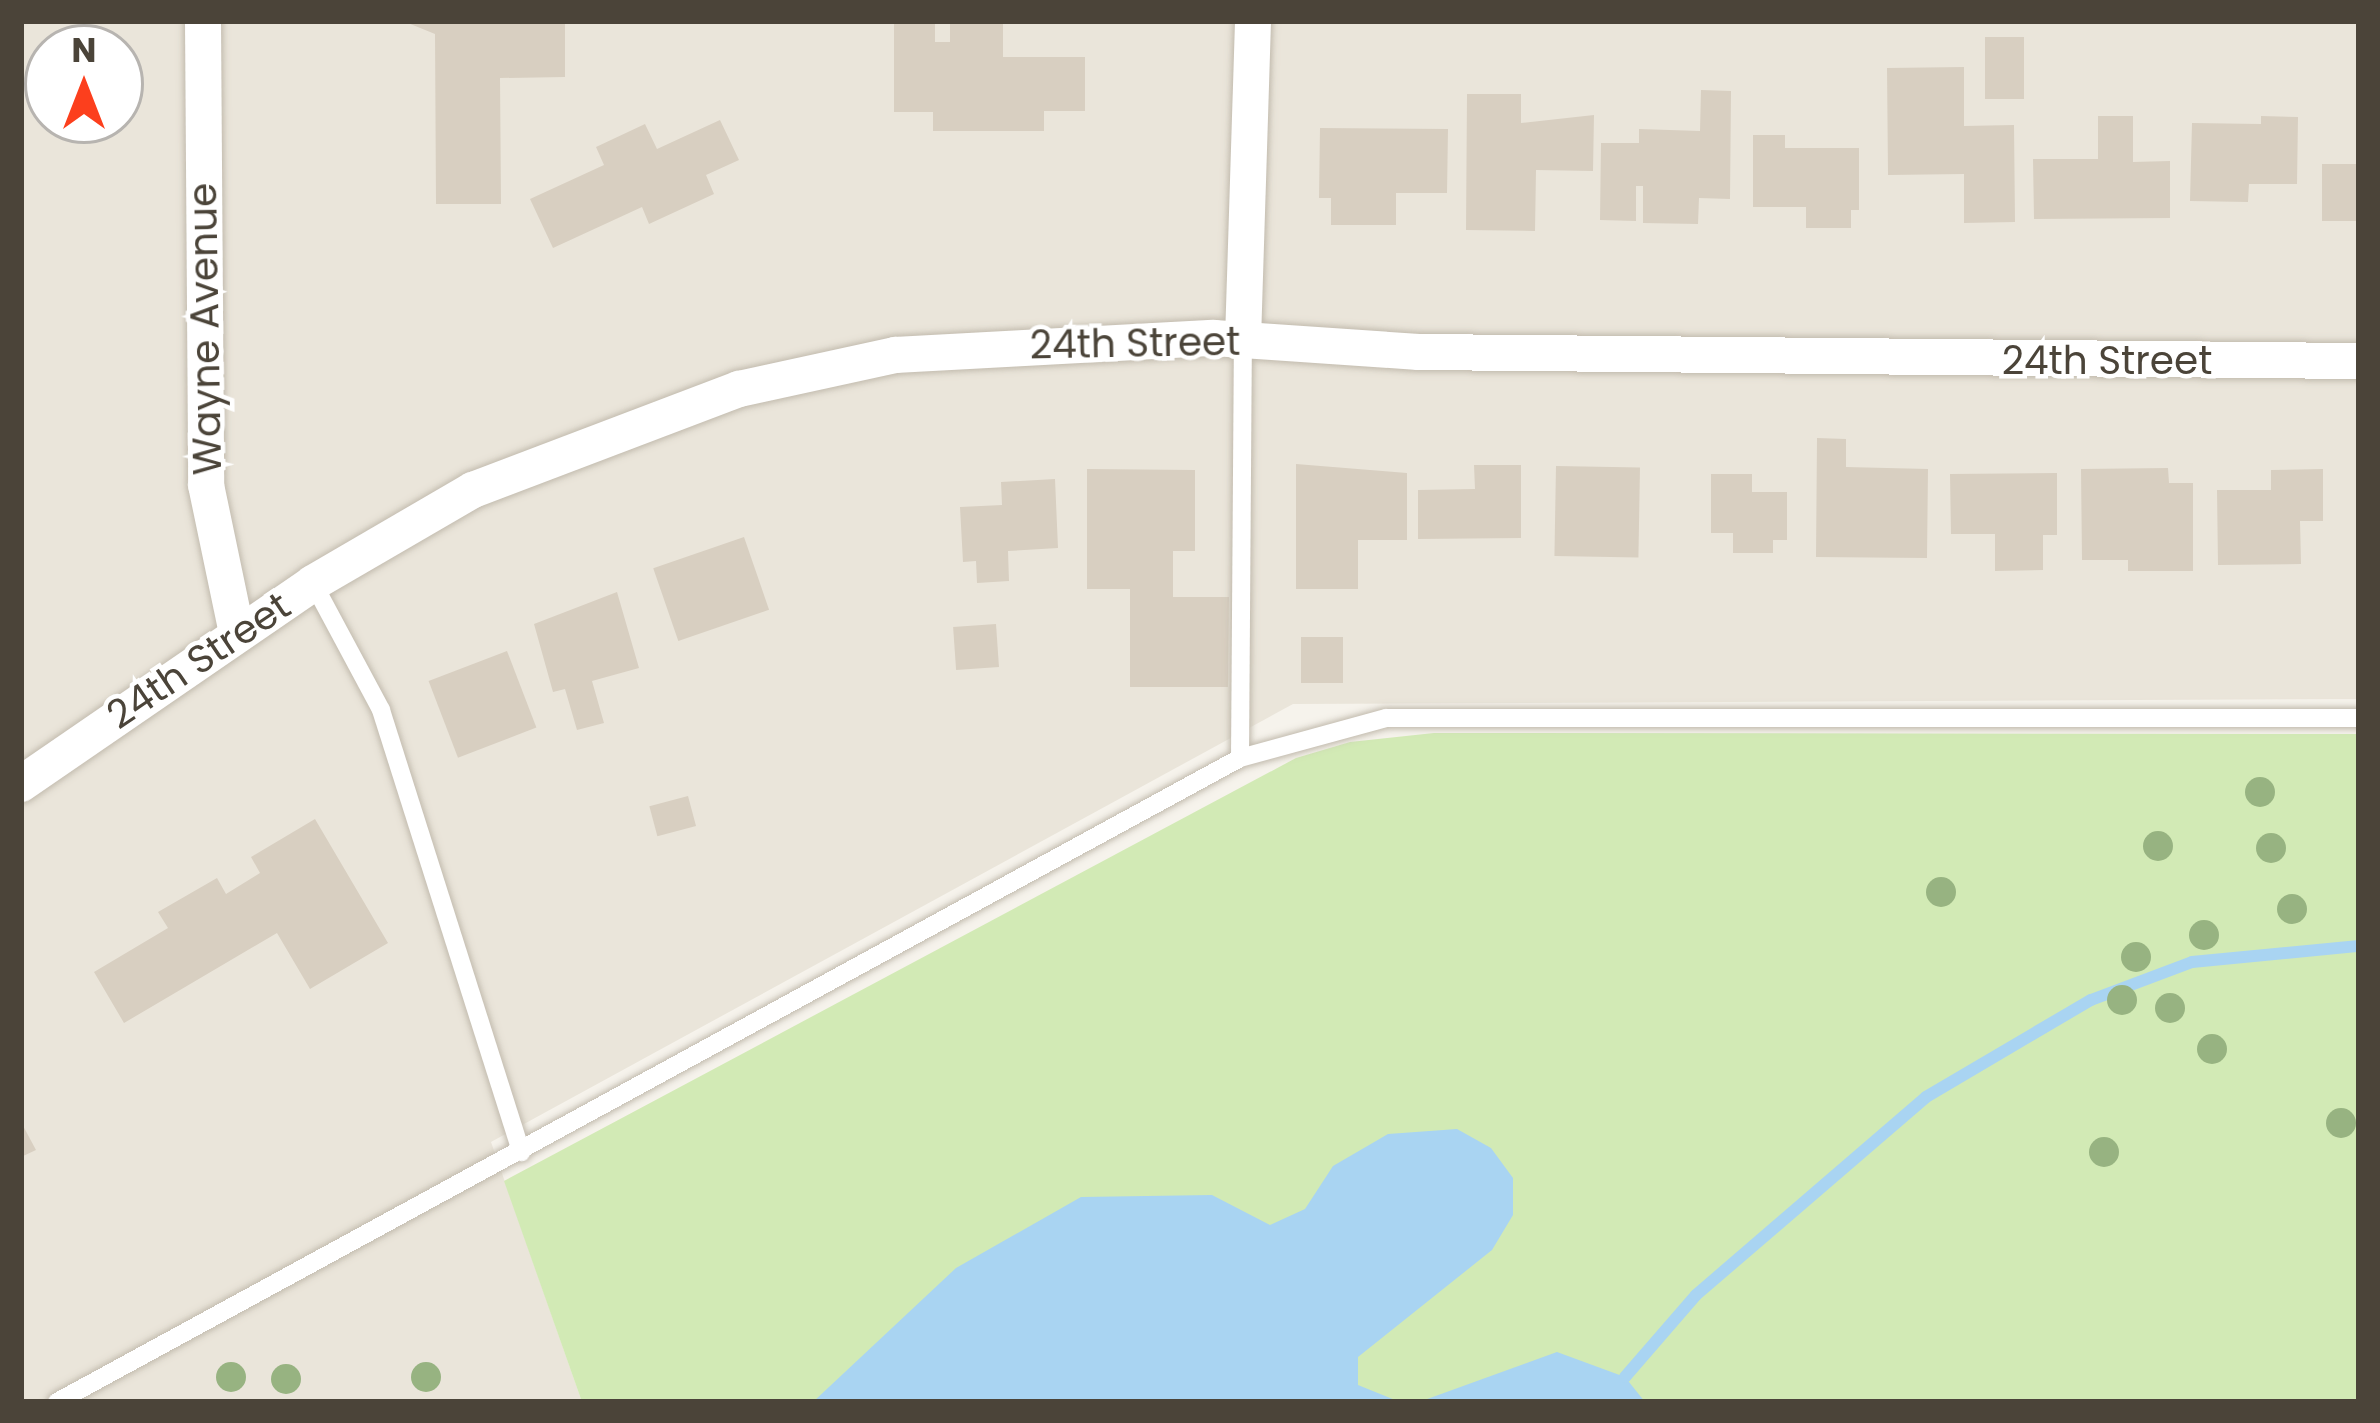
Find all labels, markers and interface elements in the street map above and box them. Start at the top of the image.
north arrow [24,24,144,144]
text: N [72,27,96,74]
street label: Wayne Avenue [180,182,232,476]
street label: 24th Street [1029,319,1241,369]
street label: 24th Street [2002,338,2212,384]
street label: 24th Street [99,583,299,739]

